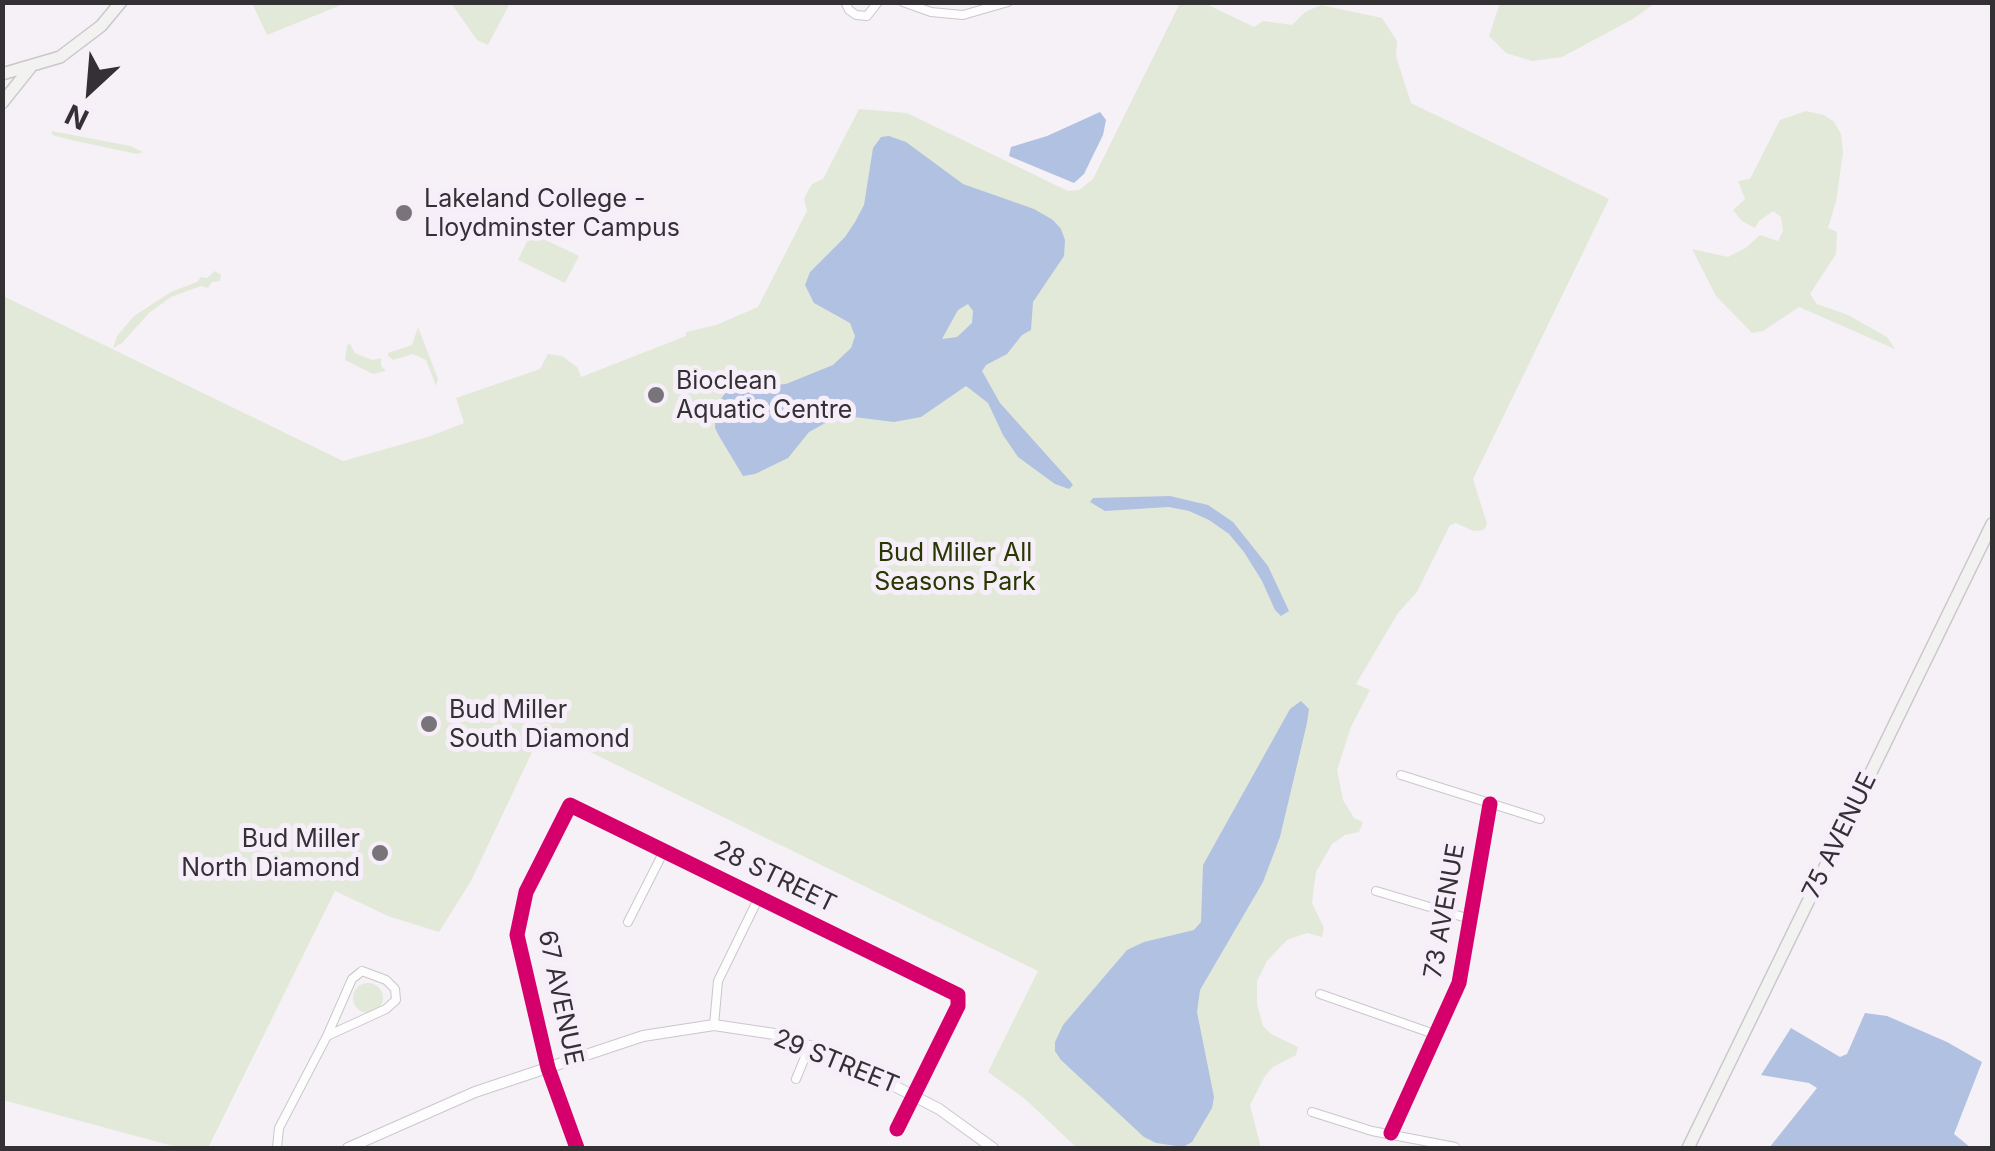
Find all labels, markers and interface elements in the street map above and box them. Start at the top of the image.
north arrow [40,40,140,140]
text: N [60,97,94,137]
place label: Lakeland College - Lloydminster Campus [424,184,680,243]
marker: Lakeland College - Lloydminster Campus [393,202,415,224]
place label: Bioclean Aquatic Centre [676,366,852,425]
marker: Bioclean Aquatic Centre [645,384,667,406]
park label: Bud Miller All Seasons Park [874,538,1036,597]
place label: Bud Miller South Diamond [449,695,630,754]
marker: Bud Miller South Diamond [418,713,440,735]
street label: 75 AVENUE [1797,768,1883,904]
place label: Bud Miller North Diamond [181,824,360,883]
street label: 28 STREET [709,835,841,919]
street label: 73 AVENUE [1418,841,1472,981]
marker: Bud Miller North Diamond [369,842,391,864]
street label: 67 AVENUE [531,928,589,1068]
street label: 29 STREET [769,1023,903,1101]

